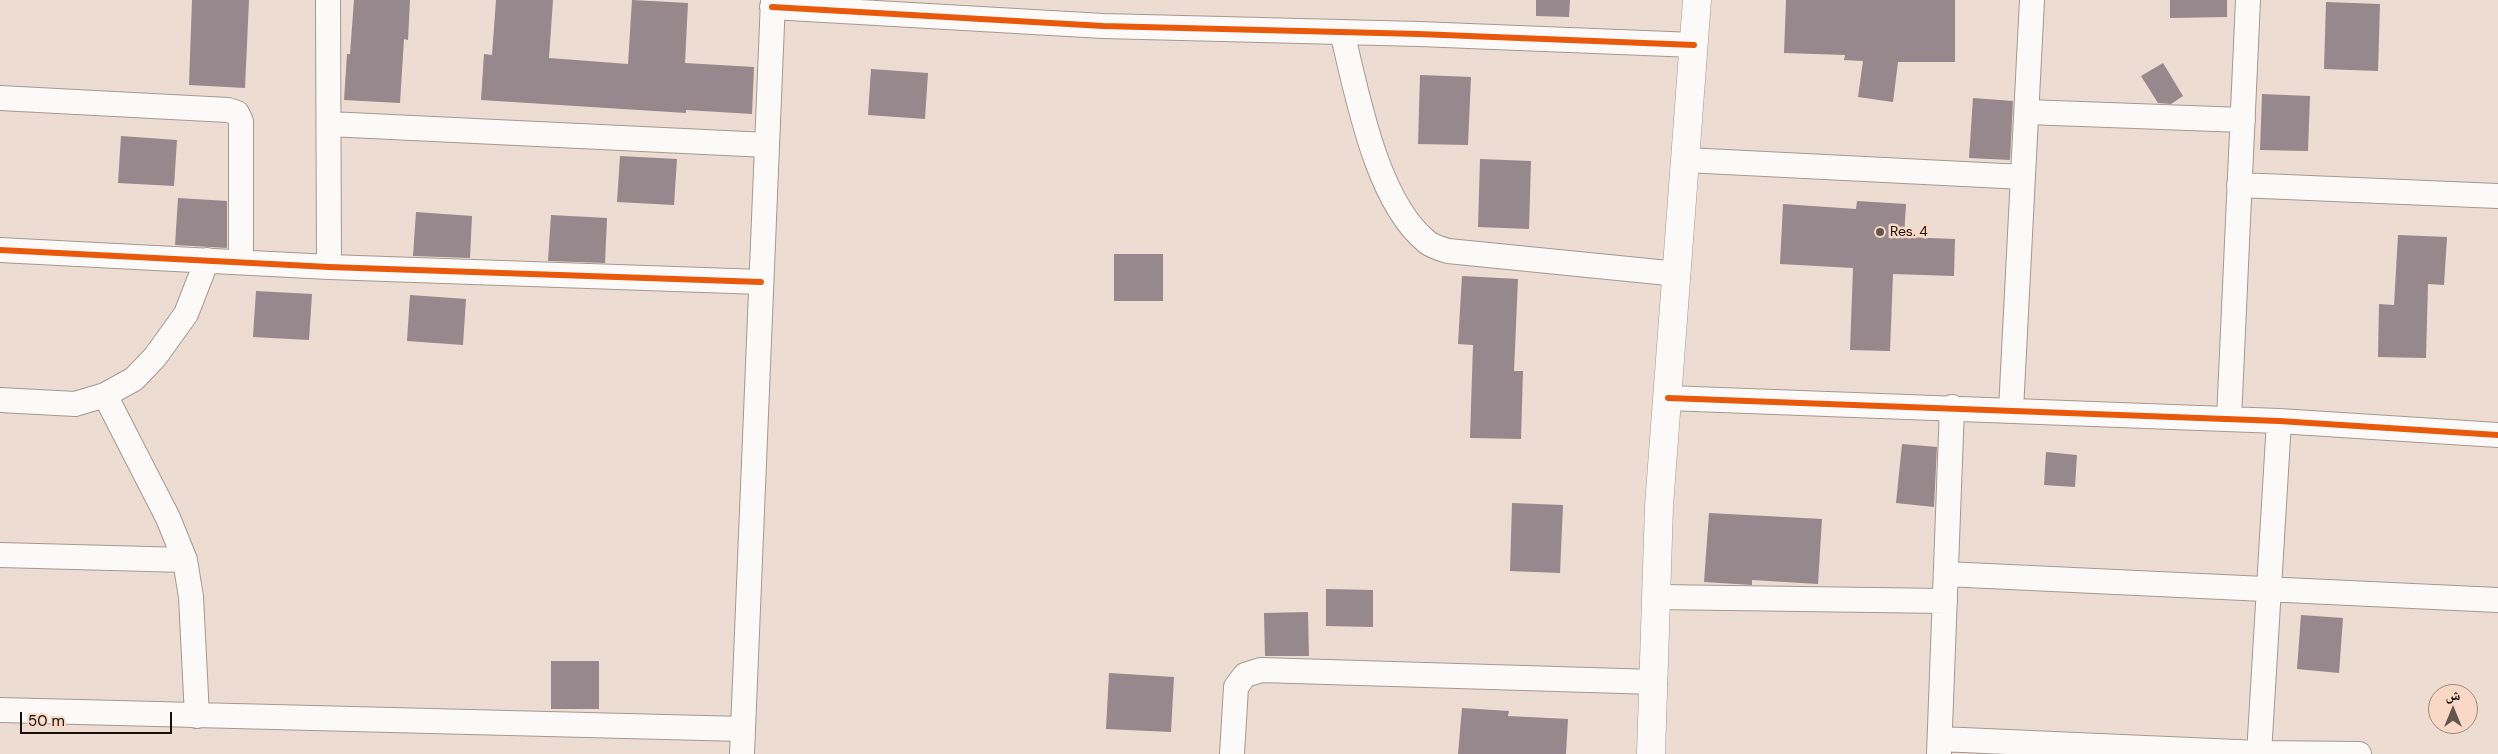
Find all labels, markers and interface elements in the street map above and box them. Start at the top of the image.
place label: Res. 4 [1890,224,1928,240]
marker: Res. 4 [1874,226,1886,238]
north arrow [2428,684,2478,734]
text: ش [2446,686,2460,704]
scale bar [22,702,175,734]
text: 50 m [28,711,65,731]

